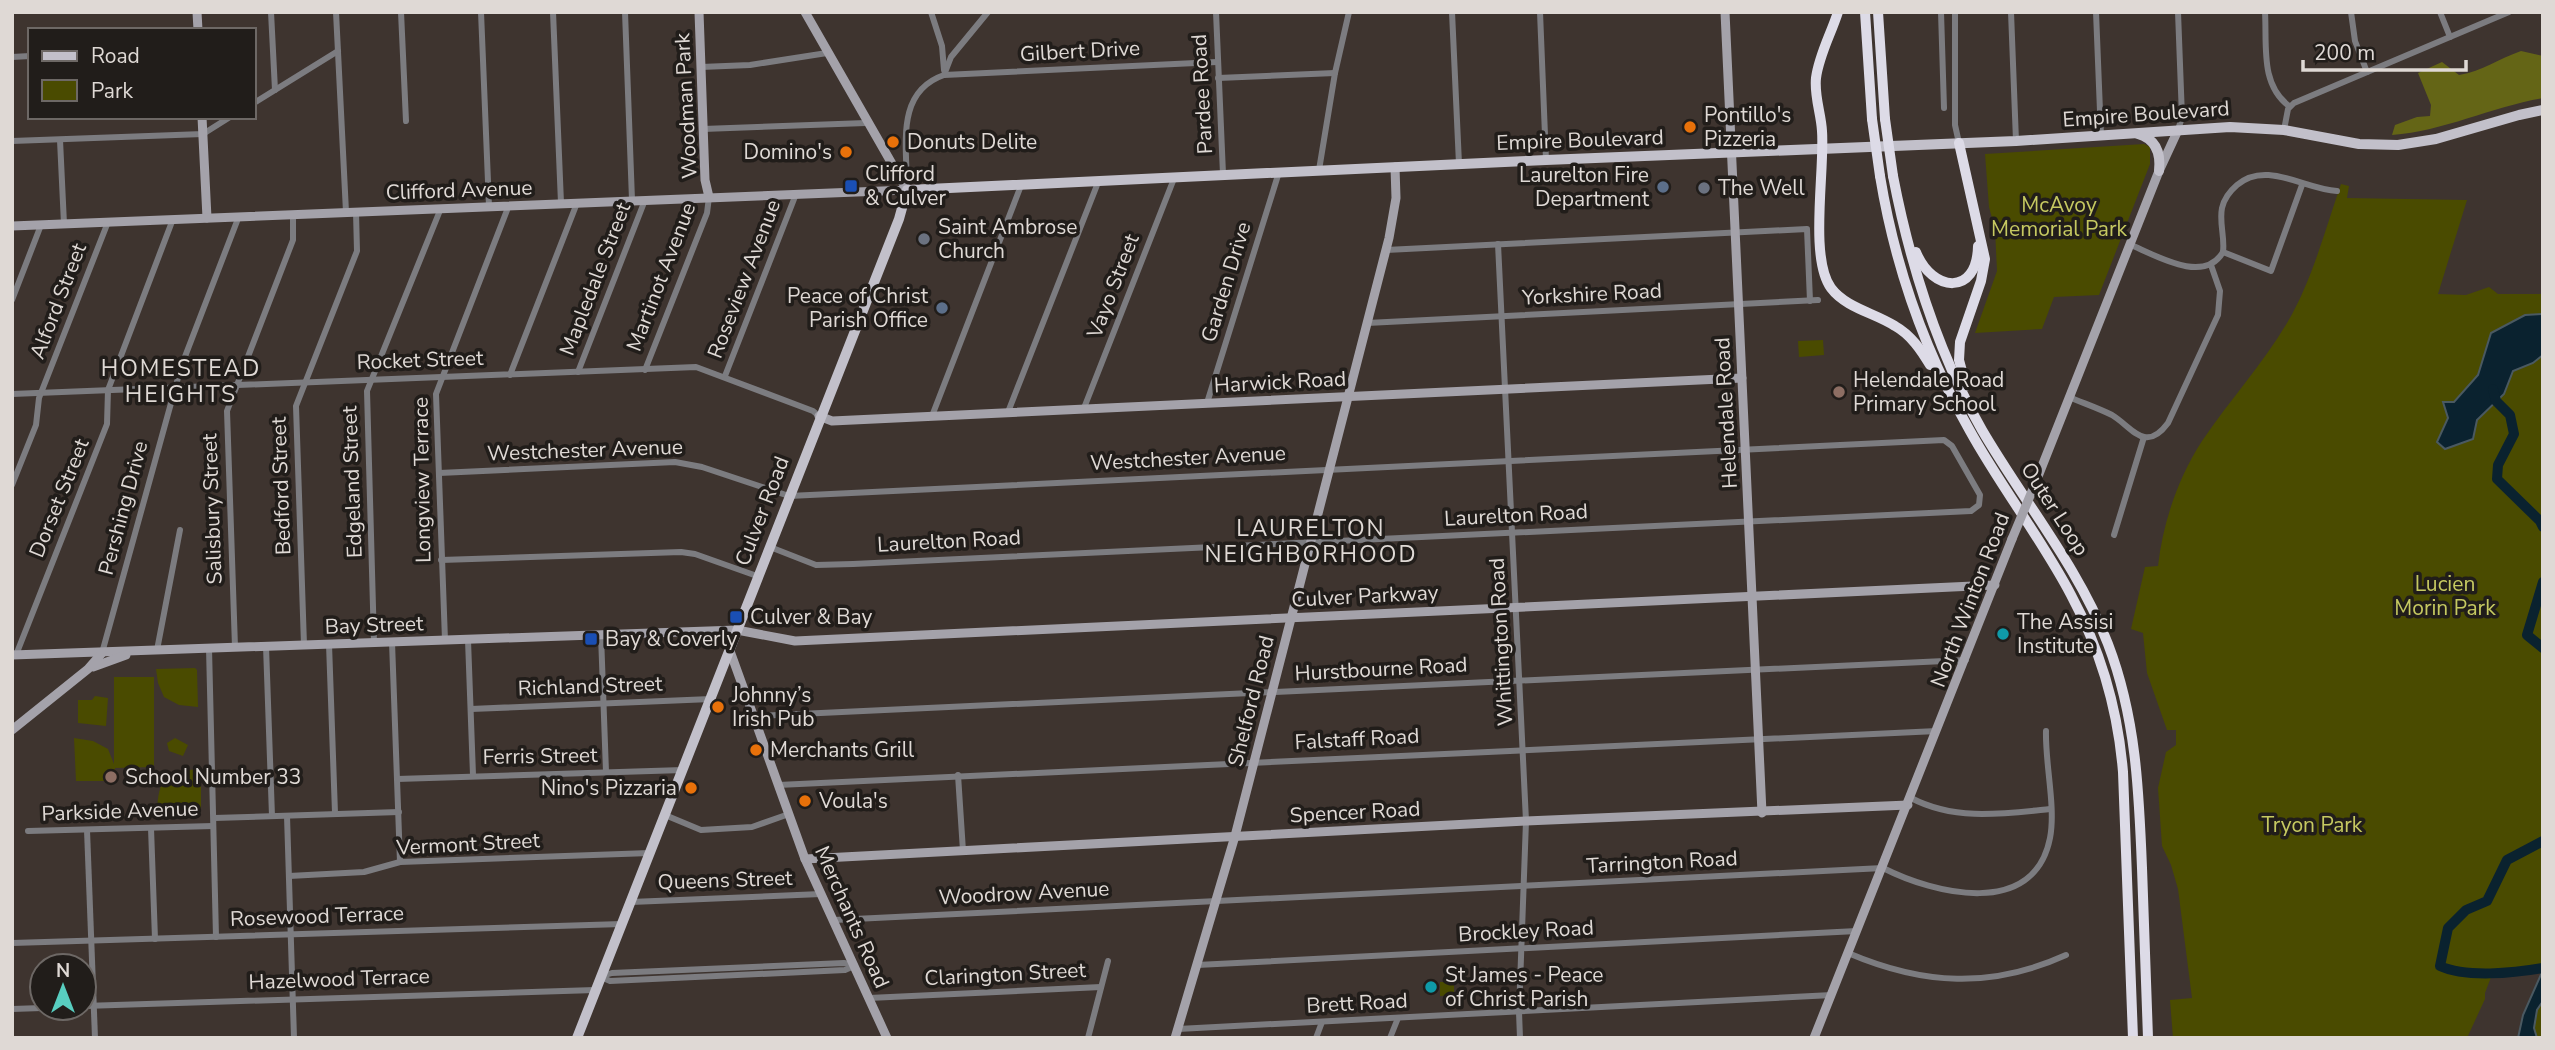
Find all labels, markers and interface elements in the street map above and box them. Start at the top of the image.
legend [28,28,256,119]
scale bar [2303,28,2466,72]
street label: Woodman Park [668,32,704,180]
street label: Pardee Road [1185,33,1219,155]
street label: Gilbert Drive [1019,34,1141,68]
text: 200 m [2314,39,2375,67]
text: Road [91,42,140,70]
text: Park [91,77,133,105]
street label: Empire Boulevard [2062,94,2230,134]
place label: Pontillo's Pizzeria [1704,101,1791,153]
marker: Pontillo's Pizzeria [1682,119,1698,135]
street label: Empire Boulevard [1496,123,1664,157]
place label: Donuts Delite [907,128,1037,156]
marker: Donuts Delite [885,134,901,150]
place label: Domino's [744,138,832,166]
marker: Domino's [838,144,854,160]
place label: Clifford & Culver [865,160,946,212]
place label: Laurelton Fire Department [1519,161,1650,213]
street label: Clifford Avenue [385,173,533,207]
place label: The Well [1718,174,1805,202]
marker: Clifford & Culver [843,178,859,194]
marker: Laurelton Fire Department [1655,179,1671,195]
marker: The Well [1696,180,1712,196]
park label: McAvoy Memorial Park [1991,191,2127,243]
street label: Roseview Avenue [701,196,787,362]
street label: Mapledale Street [553,198,637,360]
street label: Martinot Avenue [620,199,702,355]
place label: Saint Ambrose Church [938,213,1077,265]
street label: Garden Drive [1194,218,1258,346]
street label: Vayo Street [1080,229,1146,343]
marker: Saint Ambrose Church [916,231,932,247]
street label: Alford Street [23,238,93,363]
street label: Yorkshire Road [1520,276,1663,312]
place label: Peace of Christ Parish Office [787,282,929,334]
marker: Peace of Christ Parish Office [934,300,950,316]
street label: Helendale Road [1708,337,1744,489]
street label: Rocket Street [356,344,484,376]
district label: HOMESTEAD HEIGHTS [101,353,261,410]
street label: Harwick Road [1213,365,1347,399]
place label: Helendale Road Primary School [1853,366,2004,418]
marker: Helendale Road Primary School [1831,384,1847,400]
street label: Longview Terrace [407,397,437,563]
street label: Edgeland Street [335,405,369,558]
street label: Bedford Street [265,416,297,556]
street label: Salisbury Street [195,432,229,585]
street label: Westchester Avenue [487,433,683,467]
street label: Dorset Street [22,434,96,562]
street label: Pershing Drive [92,438,154,578]
street label: Westchester Avenue [1089,439,1287,477]
street label: Culver Road [728,452,796,570]
street label: Outer Loop [2014,457,2096,561]
street label: Laurelton Road [1443,497,1589,533]
street label: North Winton Road [1924,509,2016,691]
district label: LAURELTON NEIGHBORHOOD [1205,513,1417,570]
street label: Laurelton Road [876,523,1022,559]
street label: Whittington Road [1483,557,1519,727]
park label: Lucien Morin Park [2394,570,2496,622]
street label: Culver Parkway [1291,578,1439,614]
place label: Culver & Bay [750,603,873,631]
place label: The Assisi Institute [2017,608,2113,660]
street label: Bay Street [324,609,424,641]
marker: Culver & Bay [728,609,744,625]
place label: Bay & Coverly [605,625,738,653]
marker: The Assisi Institute [1995,626,2011,642]
marker: Bay & Coverly [583,631,599,647]
street label: Shelford Road [1221,632,1281,770]
street label: Hurstbourne Road [1294,650,1468,688]
street label: Richland Street [517,669,663,703]
place label: Johnny’s Irish Pub [731,681,814,733]
marker: Johnny’s Irish Pub [710,699,726,715]
street label: Falstaff Road [1294,722,1420,756]
place label: Merchants Grill [770,736,915,764]
street label: Ferris Street [482,741,598,771]
marker: Merchants Grill [748,742,764,758]
place label: School Number 33 [125,763,301,791]
marker: School Number 33 [103,769,119,785]
place label: Nino's Pizzaria [541,774,677,802]
marker: Nino's Pizzaria [683,780,699,796]
place label: Voula's [818,787,888,815]
marker: Voula's [797,793,813,809]
street label: Parkside Avenue [41,794,199,828]
street label: Spencer Road [1289,795,1421,829]
park label: Tryon Park [2262,811,2363,839]
street label: Vermont Street [395,826,541,862]
street label: Merchants Road [808,841,896,993]
street label: Tarrington Road [1586,844,1738,880]
street label: Queens Street [657,864,794,896]
street label: Woodrow Avenue [938,875,1110,911]
street label: Rosewood Terrace [230,899,404,933]
street label: Brockley Road [1458,913,1594,949]
north arrow [28,952,98,1022]
street label: Clarington Street [924,956,1087,992]
text: N [56,958,70,984]
place label: St James - Peace of Christ Parish [1445,961,1603,1013]
street label: Hazelwood Terrace [248,962,430,996]
marker: St James - Peace of Christ Parish [1423,979,1439,995]
street label: Brett Road [1306,986,1408,1020]

